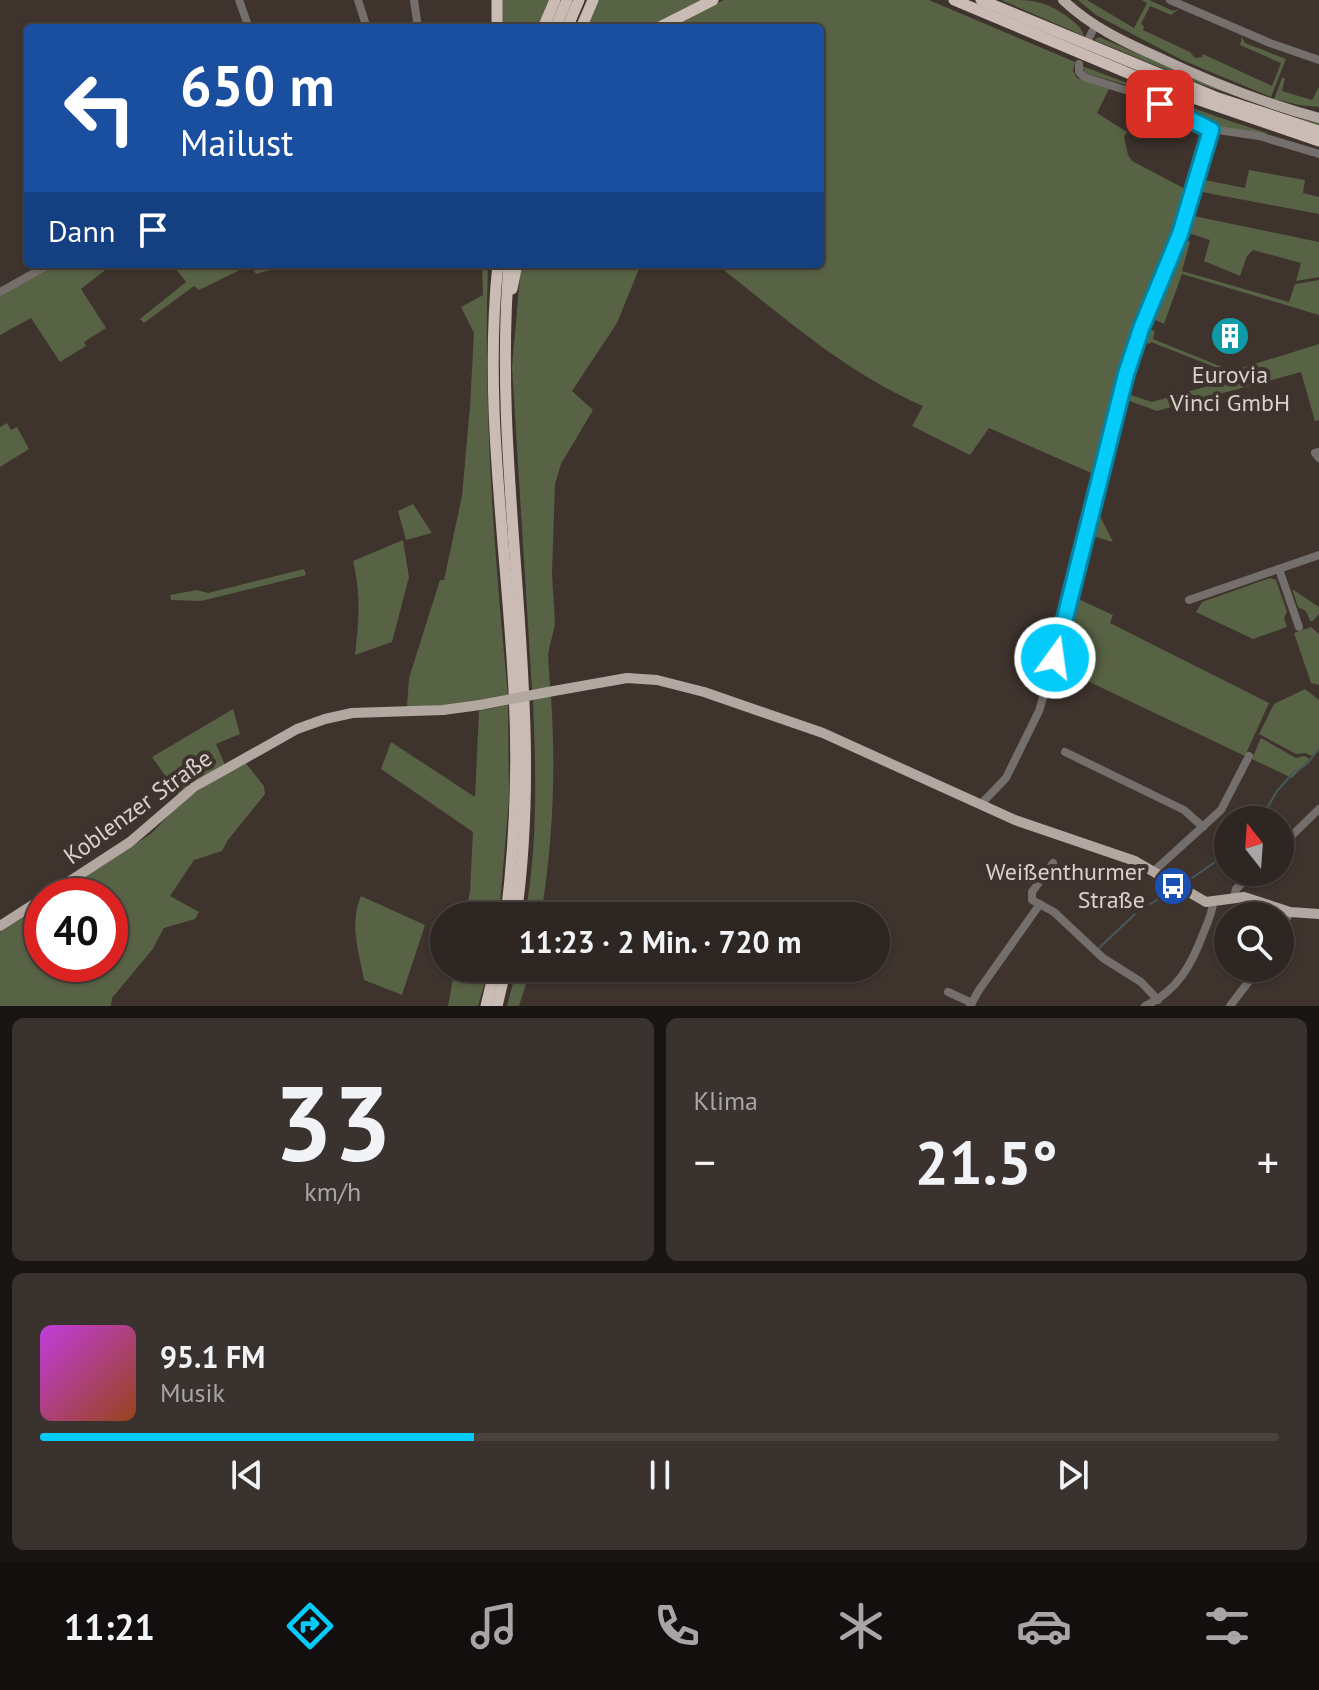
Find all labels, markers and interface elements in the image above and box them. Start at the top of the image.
text: 650 m [180,49,335,121]
icon: left [48,56,152,160]
pin [1126,70,1194,138]
icon: arrive [1138,82,1182,126]
text: Mailust [180,119,293,166]
icon: arrive [131,208,175,252]
text: Dann [48,211,115,250]
building icon: Eurovia Vinci GmbH [1209,315,1251,357]
place label: Eurovia Vinci GmbH [1169,359,1290,418]
position arrow [1013,616,1097,700]
street label: Koblenzer Straße [57,742,218,871]
north arrow [1214,806,1294,886]
map controls [1214,806,1294,982]
place label: Weißenthurmer Straße [986,856,1145,915]
bus stop icon: Weißenthurmer Straße [1152,865,1194,907]
speed limit sign: 40 [24,878,128,982]
button: search [1214,902,1294,982]
text: 11:23 · 2 Min. · 720 m [519,922,801,961]
text: 33 [274,1055,392,1190]
text: Klima [694,1084,758,1117]
text: 21.5° [915,1123,1058,1201]
text: − [694,1133,716,1190]
text: + [1257,1133,1279,1190]
text: km/h [304,1175,361,1208]
text: 95.1 FM [160,1337,265,1376]
text: Musik [160,1376,225,1409]
icon: previous [225,1453,269,1497]
icon: pause [638,1453,682,1497]
icon: next [1051,1453,1095,1497]
icon: directions [282,1598,338,1654]
icon: music [466,1598,522,1654]
icon: phone [649,1598,705,1654]
icon: climate [833,1598,889,1654]
icon: car [1016,1598,1072,1654]
icon: filters [1199,1598,1255,1654]
text: 11:21 [64,1603,155,1650]

